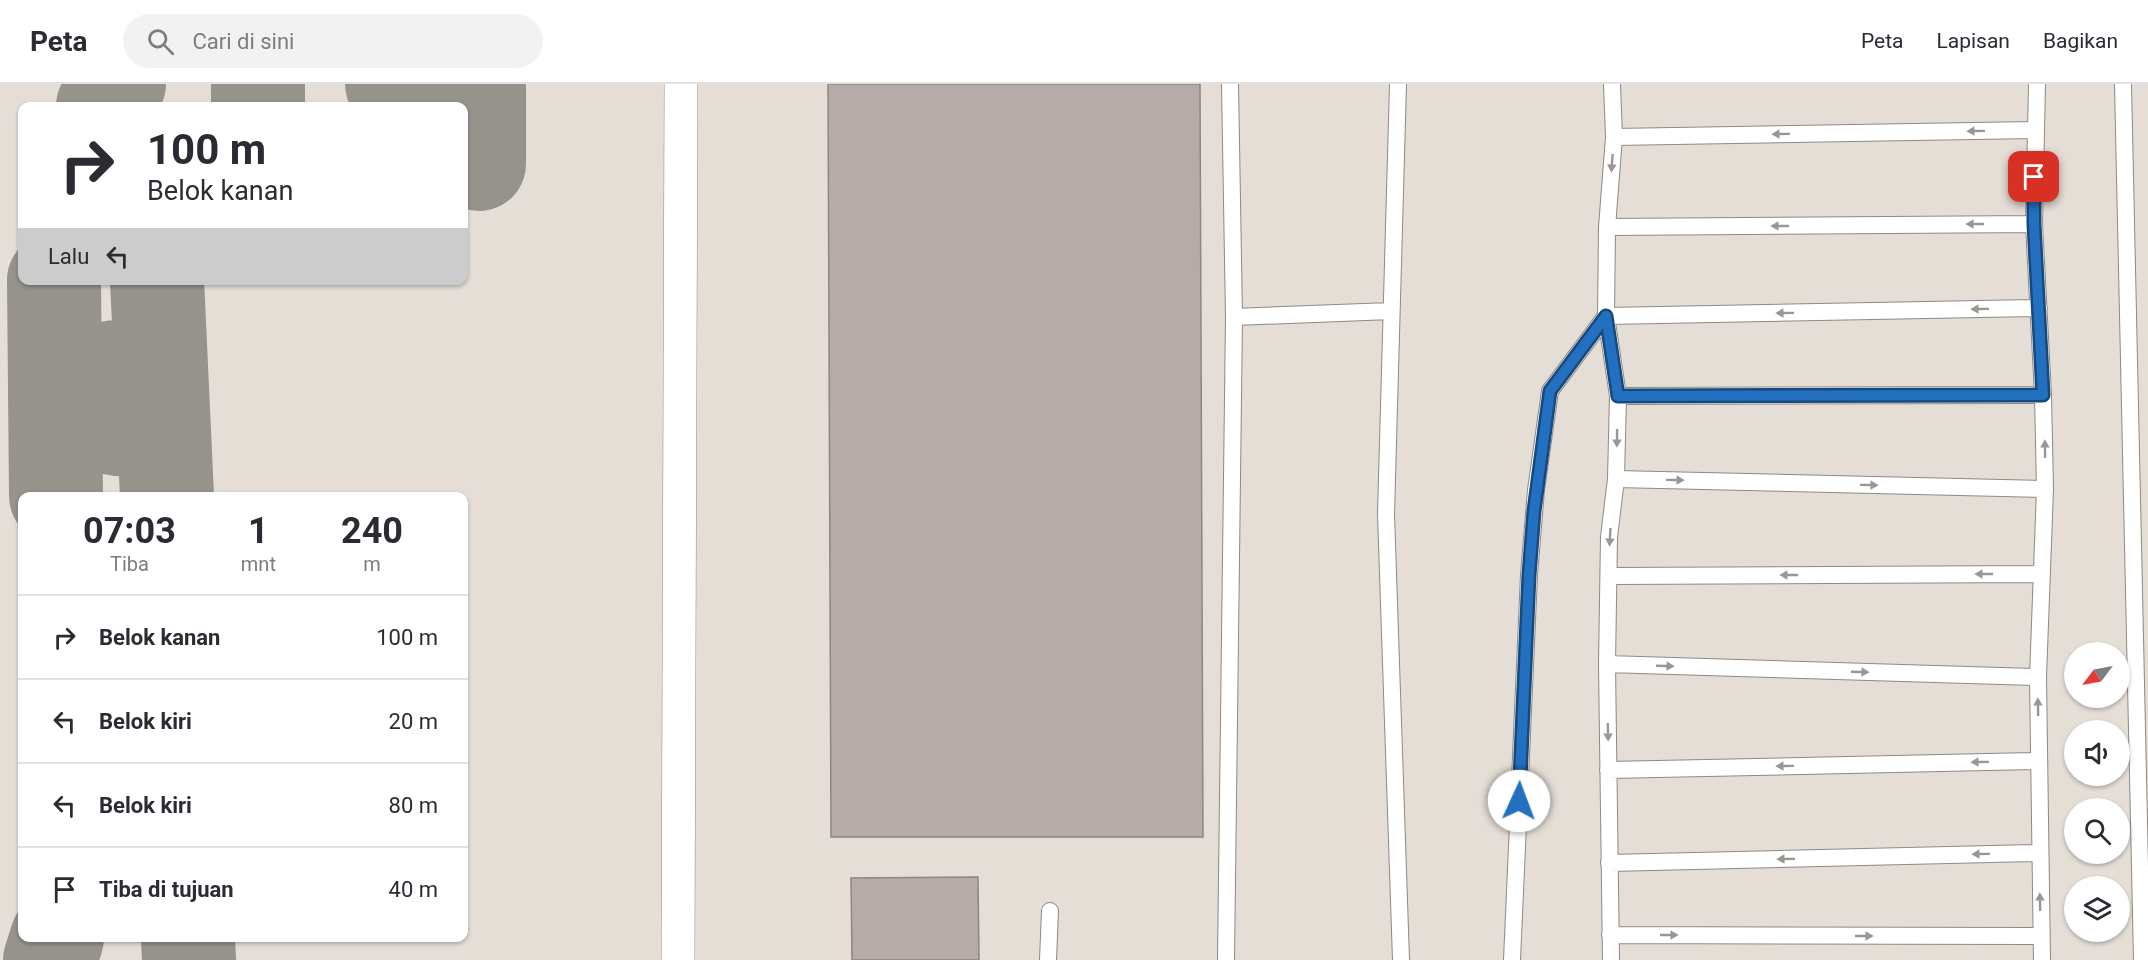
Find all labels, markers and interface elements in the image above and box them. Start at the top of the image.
search box [123,14,543,68]
text: Peta [30,25,87,58]
icon: search [144,25,177,58]
text: Cari di sini [192,29,294,54]
text: Peta [1861,29,1903,53]
text: Lapisan [1936,29,2010,53]
text: Bagikan [2043,29,2118,53]
text: 100 m [147,125,266,174]
icon: right [48,126,126,204]
one-way arrow [1967,126,1986,136]
one-way arrow [1772,129,1791,139]
pin [2008,151,2059,202]
one-way arrow [1607,154,1617,173]
icon: arrive [2017,160,2050,193]
text: Belok kanan [147,175,293,207]
one-way arrow [1966,219,1985,229]
one-way arrow [1771,221,1790,231]
icon: left [101,240,134,273]
text: Lalu [48,244,89,269]
one-way arrow [1971,304,1990,314]
one-way arrow [1776,308,1795,317]
one-way arrow [1612,428,1622,447]
one-way arrow [2040,439,2049,458]
one-way arrow [1665,475,1684,485]
one-way arrow [1860,480,1879,490]
text: 07:03 [83,510,176,552]
text: 1 [248,510,269,552]
text: 240 [341,510,403,552]
one-way arrow [1605,527,1614,546]
text: Tiba [110,552,149,576]
text: mnt [241,552,276,576]
text: m [363,552,381,576]
one-way arrow [1974,569,1993,579]
one-way arrow [1779,570,1798,580]
icon: right [48,621,81,654]
text: Belok kanan [99,625,220,650]
text: 100 m [376,625,438,650]
north arrow [2064,642,2130,708]
map controls [2064,642,2130,942]
one-way arrow [1656,661,1675,670]
one-way arrow [1851,667,1870,677]
one-way arrow [2033,697,2043,716]
icon: left [48,705,81,738]
text: Belok kiri [99,709,192,734]
text: 20 m [389,709,438,734]
button: sound [2064,720,2130,786]
one-way arrow [1603,722,1613,741]
one-way arrow [1971,757,1990,767]
one-way arrow [1776,761,1795,771]
position arrow [1487,769,1551,833]
icon: left [48,789,81,822]
text: Belok kiri [99,793,192,818]
text: 80 m [389,793,438,818]
button: search [2064,798,2130,864]
one-way arrow [1971,850,1990,859]
one-way arrow [1777,854,1796,864]
icon: arrive [48,873,81,906]
button: layers [2064,876,2130,942]
text: Tiba di tujuan [99,877,234,902]
text: 40 m [389,877,438,902]
one-way arrow [2035,892,2045,911]
one-way arrow [1659,930,1678,940]
one-way arrow [1854,931,1873,941]

